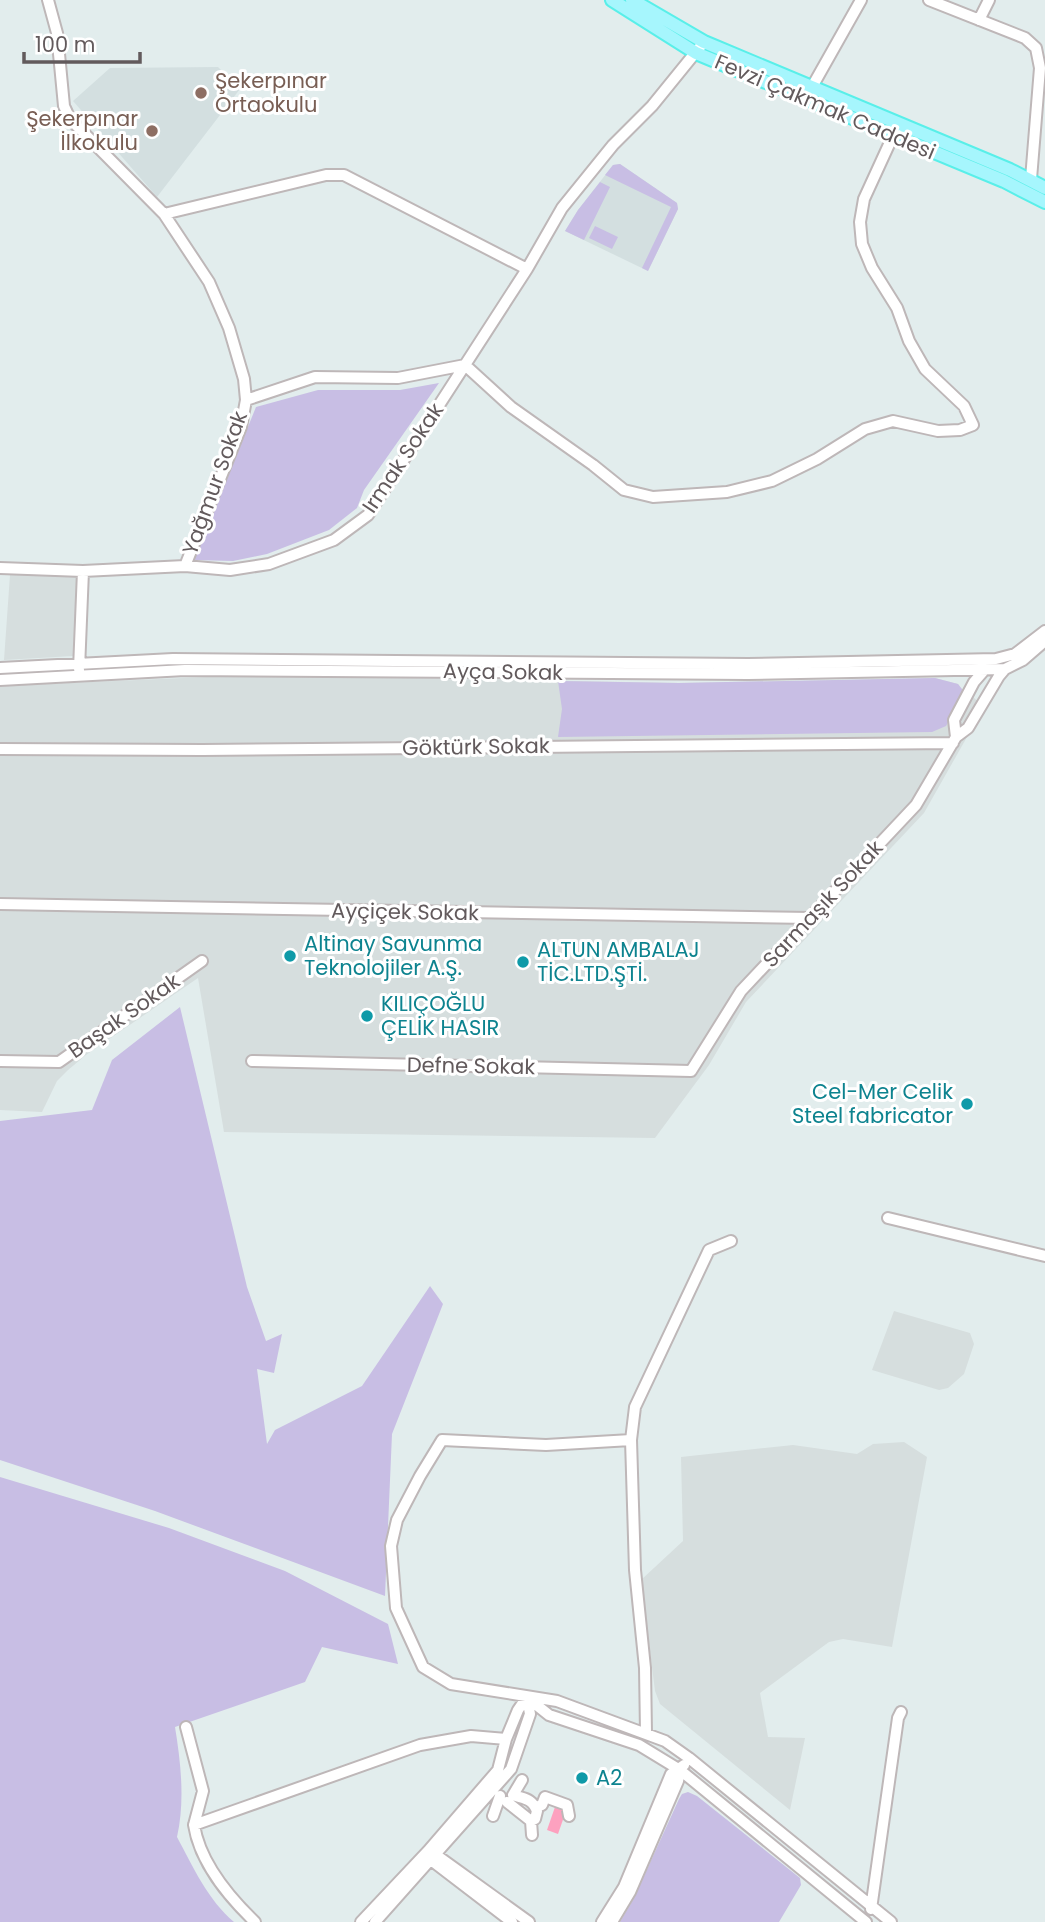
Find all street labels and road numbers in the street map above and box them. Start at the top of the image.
street label: Fevzi Çakmak Caddesi [710,47,940,166]
street label: Irmak Sokak [355,397,450,518]
street label: Yağmur Sokak [175,407,254,559]
street label: Ayça Sokak [443,656,563,687]
street label: Göktürk Sokak [402,731,550,762]
street label: Sarmaşık Sokak [756,834,889,974]
street label: Ayçiçek Sokak [331,896,479,927]
street label: Başak Sokak [62,966,186,1065]
street label: Defne Sokak [407,1050,536,1081]

